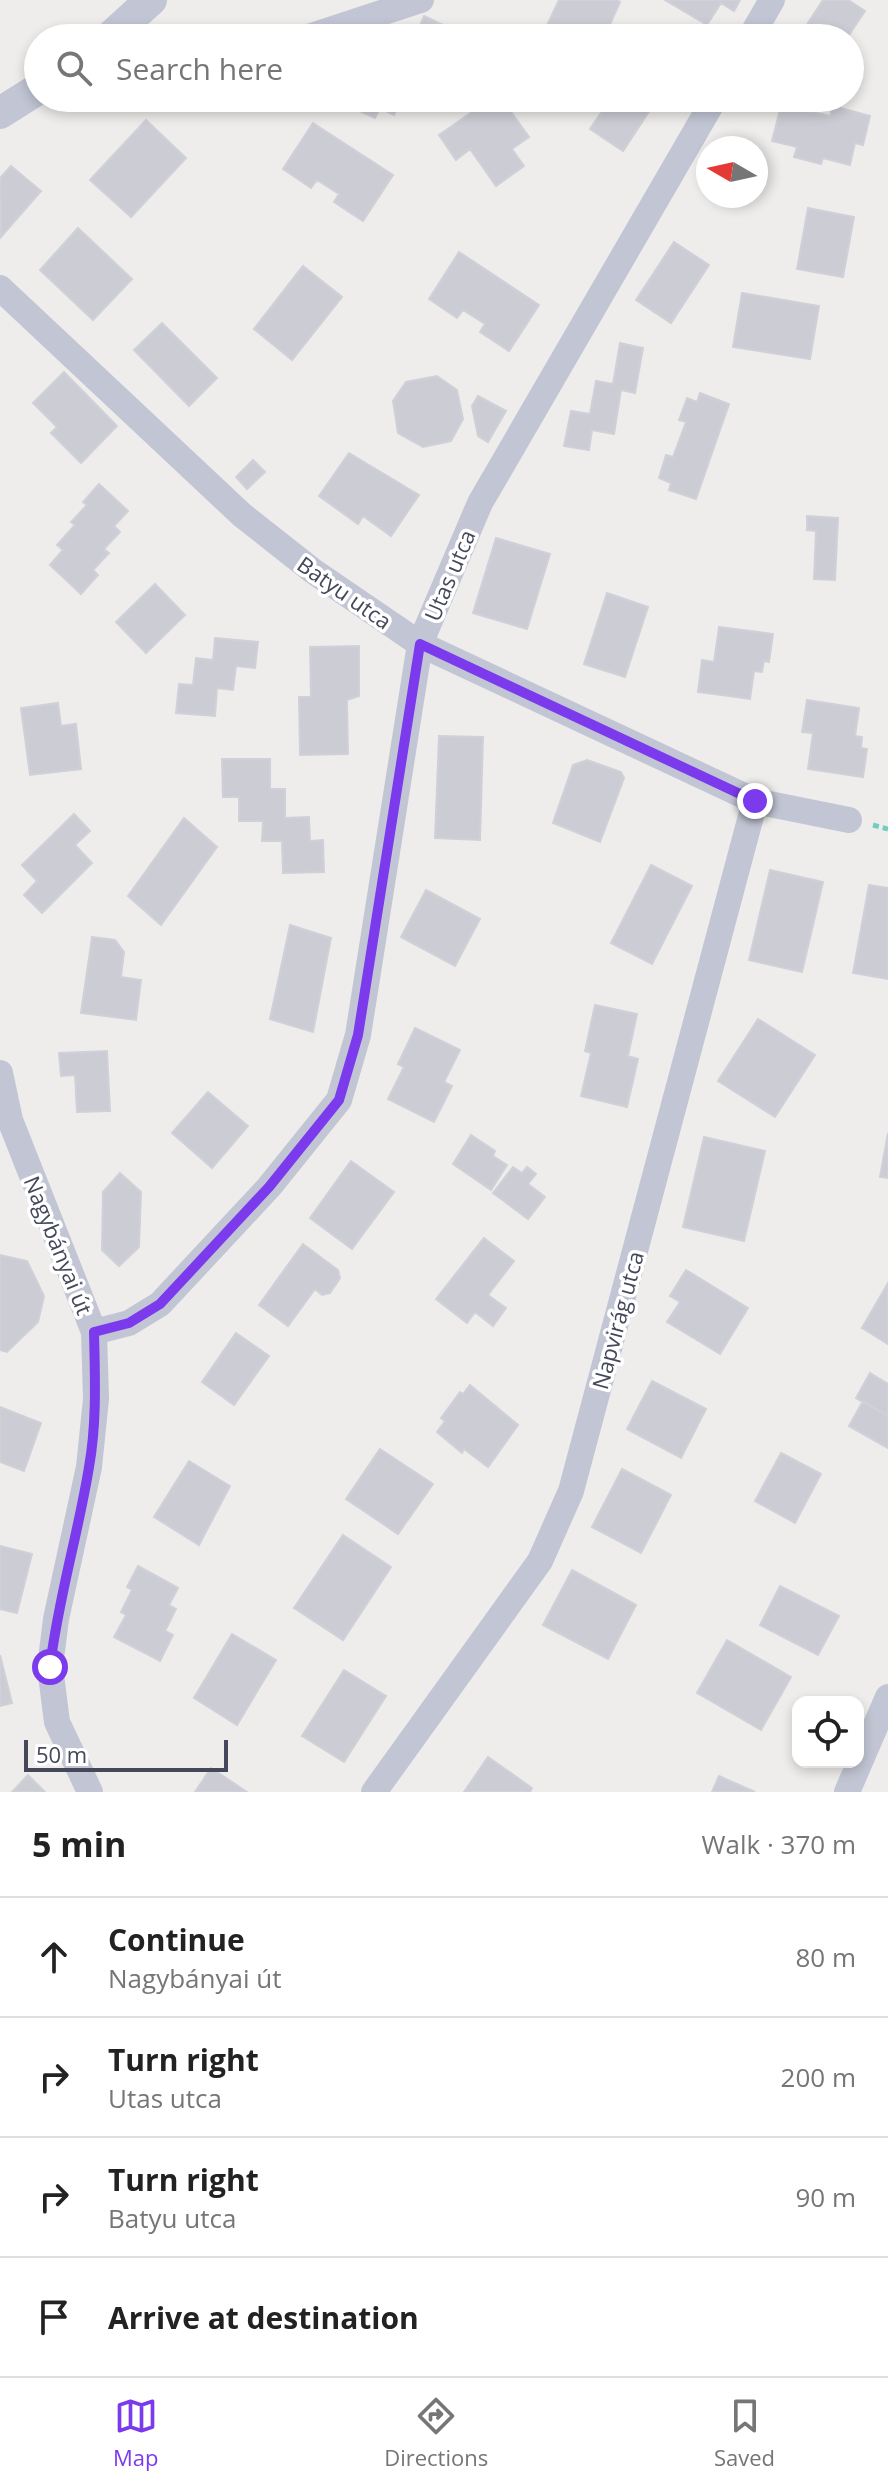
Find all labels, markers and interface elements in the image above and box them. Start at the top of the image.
search box [24,24,864,112]
icon: search [52,46,96,90]
text: Search here [116,48,283,89]
north arrow [696,136,768,208]
street label: Utas utca [416,525,482,625]
street label: Batyu utca [292,549,398,635]
route end [737,783,773,819]
street label: Nagybányai út [18,1171,100,1319]
street label: Napvirág utca [584,1248,650,1392]
route start [32,1649,68,1685]
map controls [792,1696,864,1768]
button: locate [792,1696,864,1768]
scale bar [24,1736,228,1772]
text: 50 m [36,1739,87,1769]
text: 5 min [32,1821,126,1867]
text: Walk · 370 m [702,1826,856,1862]
text: Continue [108,1919,245,1960]
icon: ahead [32,1935,76,1979]
text: 80 m [795,1939,856,1975]
text: Nagybányai út [108,1960,281,1996]
text: Turn right [108,2039,259,2080]
icon: right [32,2055,76,2099]
text: 200 m [781,2059,856,2095]
text: Utas utca [108,2080,222,2116]
text: Turn right [108,2159,259,2200]
icon: right [32,2175,76,2219]
text: 90 m [795,2179,856,2215]
text: Batyu utca [108,2200,236,2236]
icon: arrive [32,2295,76,2339]
text: Arrive at destination [108,2297,419,2338]
tab: Map [113,2394,158,2472]
tab: Directions [384,2394,488,2472]
tab: Saved [714,2394,775,2472]

